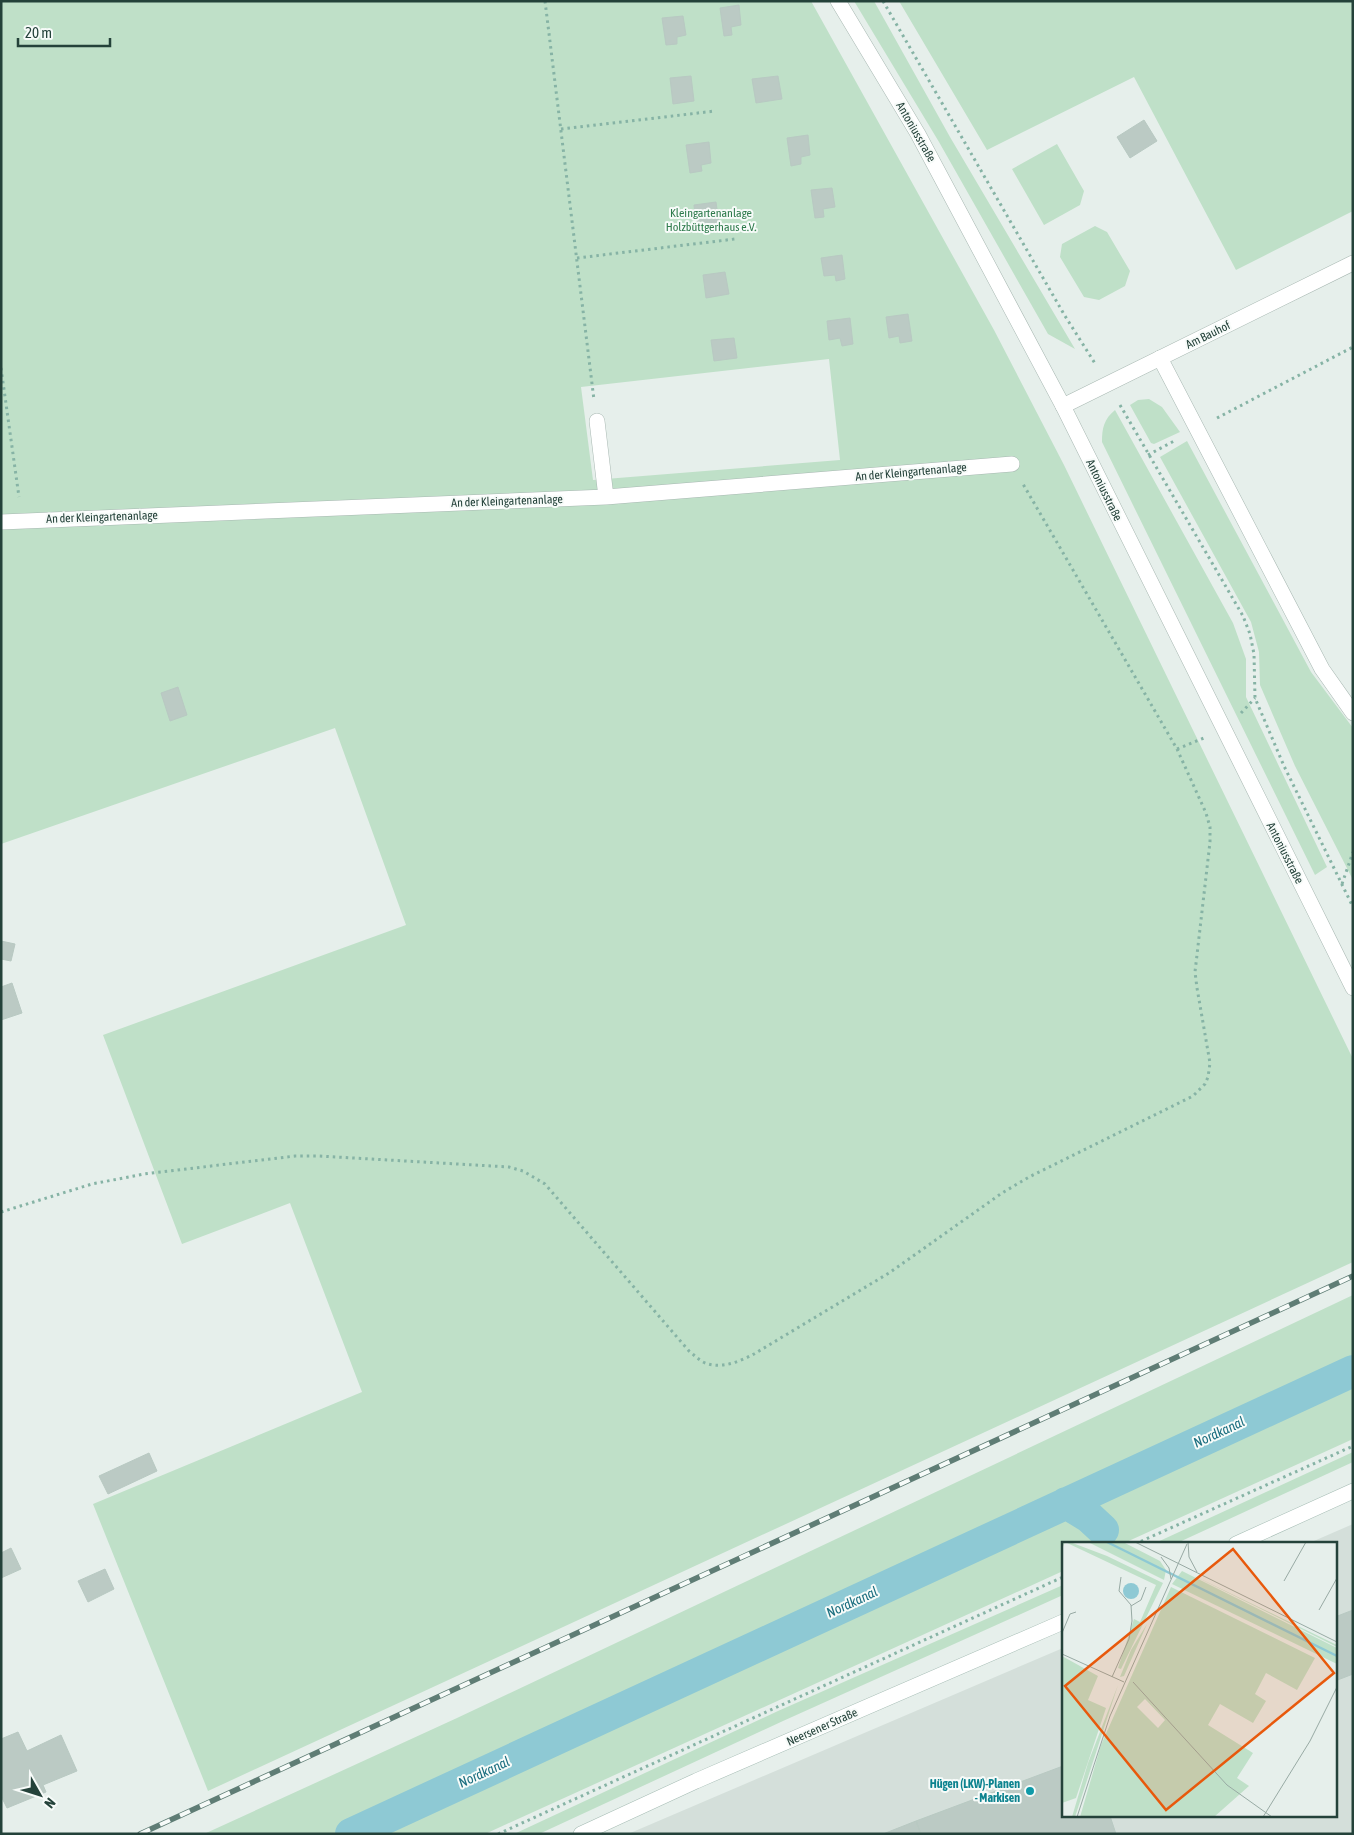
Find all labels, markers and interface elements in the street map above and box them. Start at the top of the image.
scale bar [18,15,110,47]
text: 20 m [25,24,52,41]
street label: Antoniusstraße [893,100,939,164]
park label: Kleingartenanlage Holzbüttgerhaus e.V. [666,206,756,234]
street label: Am Bauhof [1183,318,1233,352]
street label: Antoniusstraße [1083,457,1125,523]
street label: An der Kleingartenanlage [855,460,967,484]
street label: An der Kleingartenanlage [451,492,563,510]
street label: An der Kleingartenanlage [46,508,158,526]
street label: Antoniusstraße [1264,820,1306,886]
water label: Nordkanal [1191,1413,1247,1451]
inset map [1062,1542,1336,1818]
water label: Nordkanal [824,1583,880,1621]
street label: Neersener Straße [784,1705,860,1749]
water label: Nordkanal [456,1753,512,1791]
north arrow [15,1770,65,1820]
place label: Hügen (LKW)-Planen - Markisen [930,1777,1020,1805]
marker: Hügen (LKW)-Planen - Markisen [1024,1785,1036,1797]
text: N [41,1795,59,1811]

